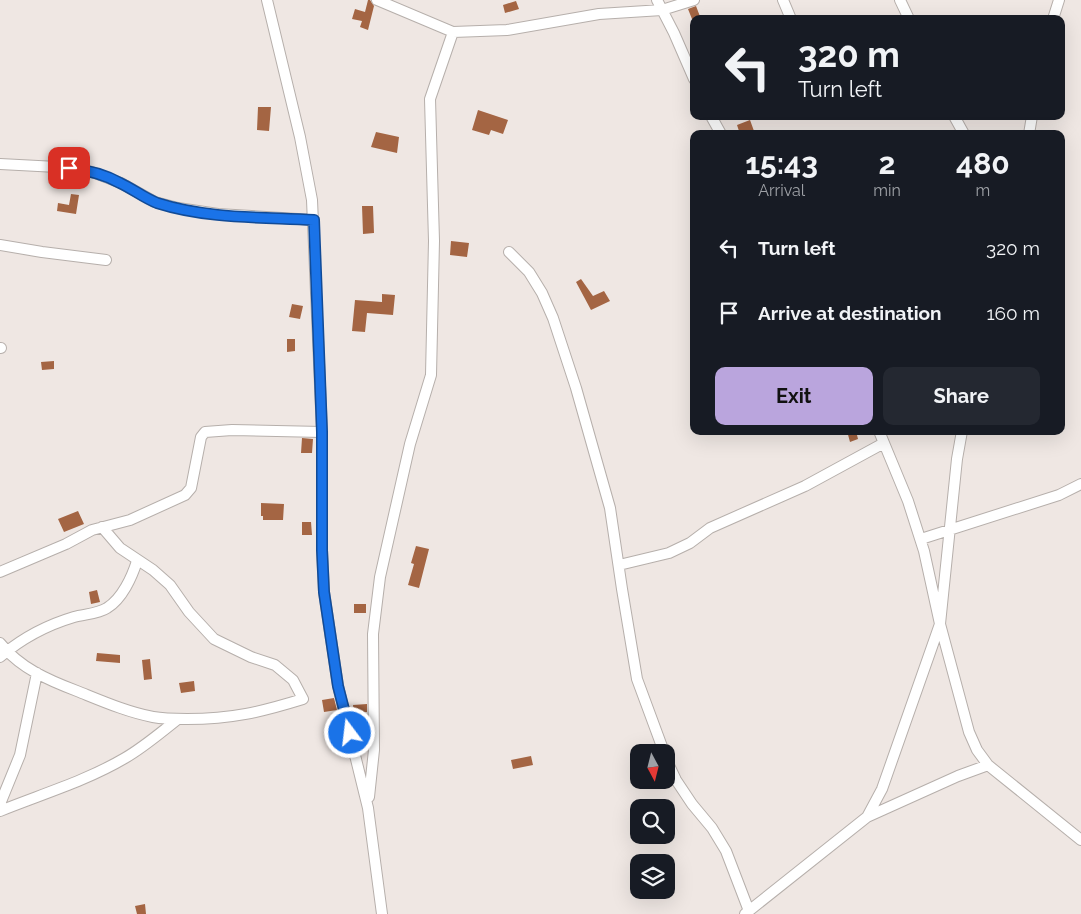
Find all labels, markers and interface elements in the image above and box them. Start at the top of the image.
text: 320 m [798,34,900,75]
icon: left [715,35,780,100]
text: Turn left [798,76,882,102]
text: 15:43 [745,146,818,181]
text: 2 [879,146,895,181]
text: 480 [956,146,1010,181]
pin [48,147,90,189]
icon: arrive [55,154,83,182]
text: Arrival [758,181,805,200]
text: min [873,181,901,200]
text: m [976,181,990,200]
icon: left [715,234,743,262]
text: Turn left [758,237,835,259]
text: 320 m [986,237,1040,259]
icon: arrive [715,299,743,327]
text: Arrive at destination [758,302,942,324]
text: 160 m [986,302,1040,324]
button: Exit [715,367,873,425]
button: Share [883,367,1040,425]
position arrow [323,706,375,758]
north arrow [630,744,675,789]
map controls [630,744,675,899]
button: search [630,799,675,844]
button: layers [630,854,675,899]

